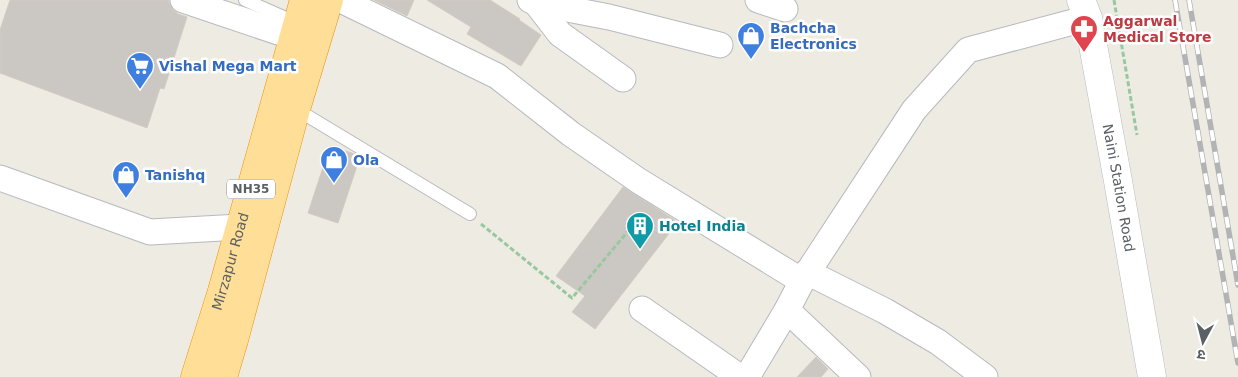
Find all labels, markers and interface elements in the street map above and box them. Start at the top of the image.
place label: Aggarwal Medical Store [1103,13,1211,45]
pharmacy icon: Aggarwal Medical Store [1069,14,1099,53]
place label: Bachcha Electronics [770,20,857,52]
shop icon: Bachcha Electronics [736,21,766,60]
supermarket icon: Vishal Mega Mart [125,51,155,90]
place label: Vishal Mega Mart [159,58,297,74]
street label: Naini Station Road [1100,123,1138,253]
shop icon: Ola [319,145,349,184]
place label: Ola [353,152,379,168]
shop icon: Tanishq [111,160,141,199]
place label: Tanishq [145,167,205,183]
road number: NH35 [227,180,275,198]
street label: Mirzapur Road [209,211,252,312]
building icon: Hotel India [625,211,655,250]
place label: Hotel India [659,218,746,234]
north arrow [1178,317,1228,367]
text: उ [1196,346,1206,363]

